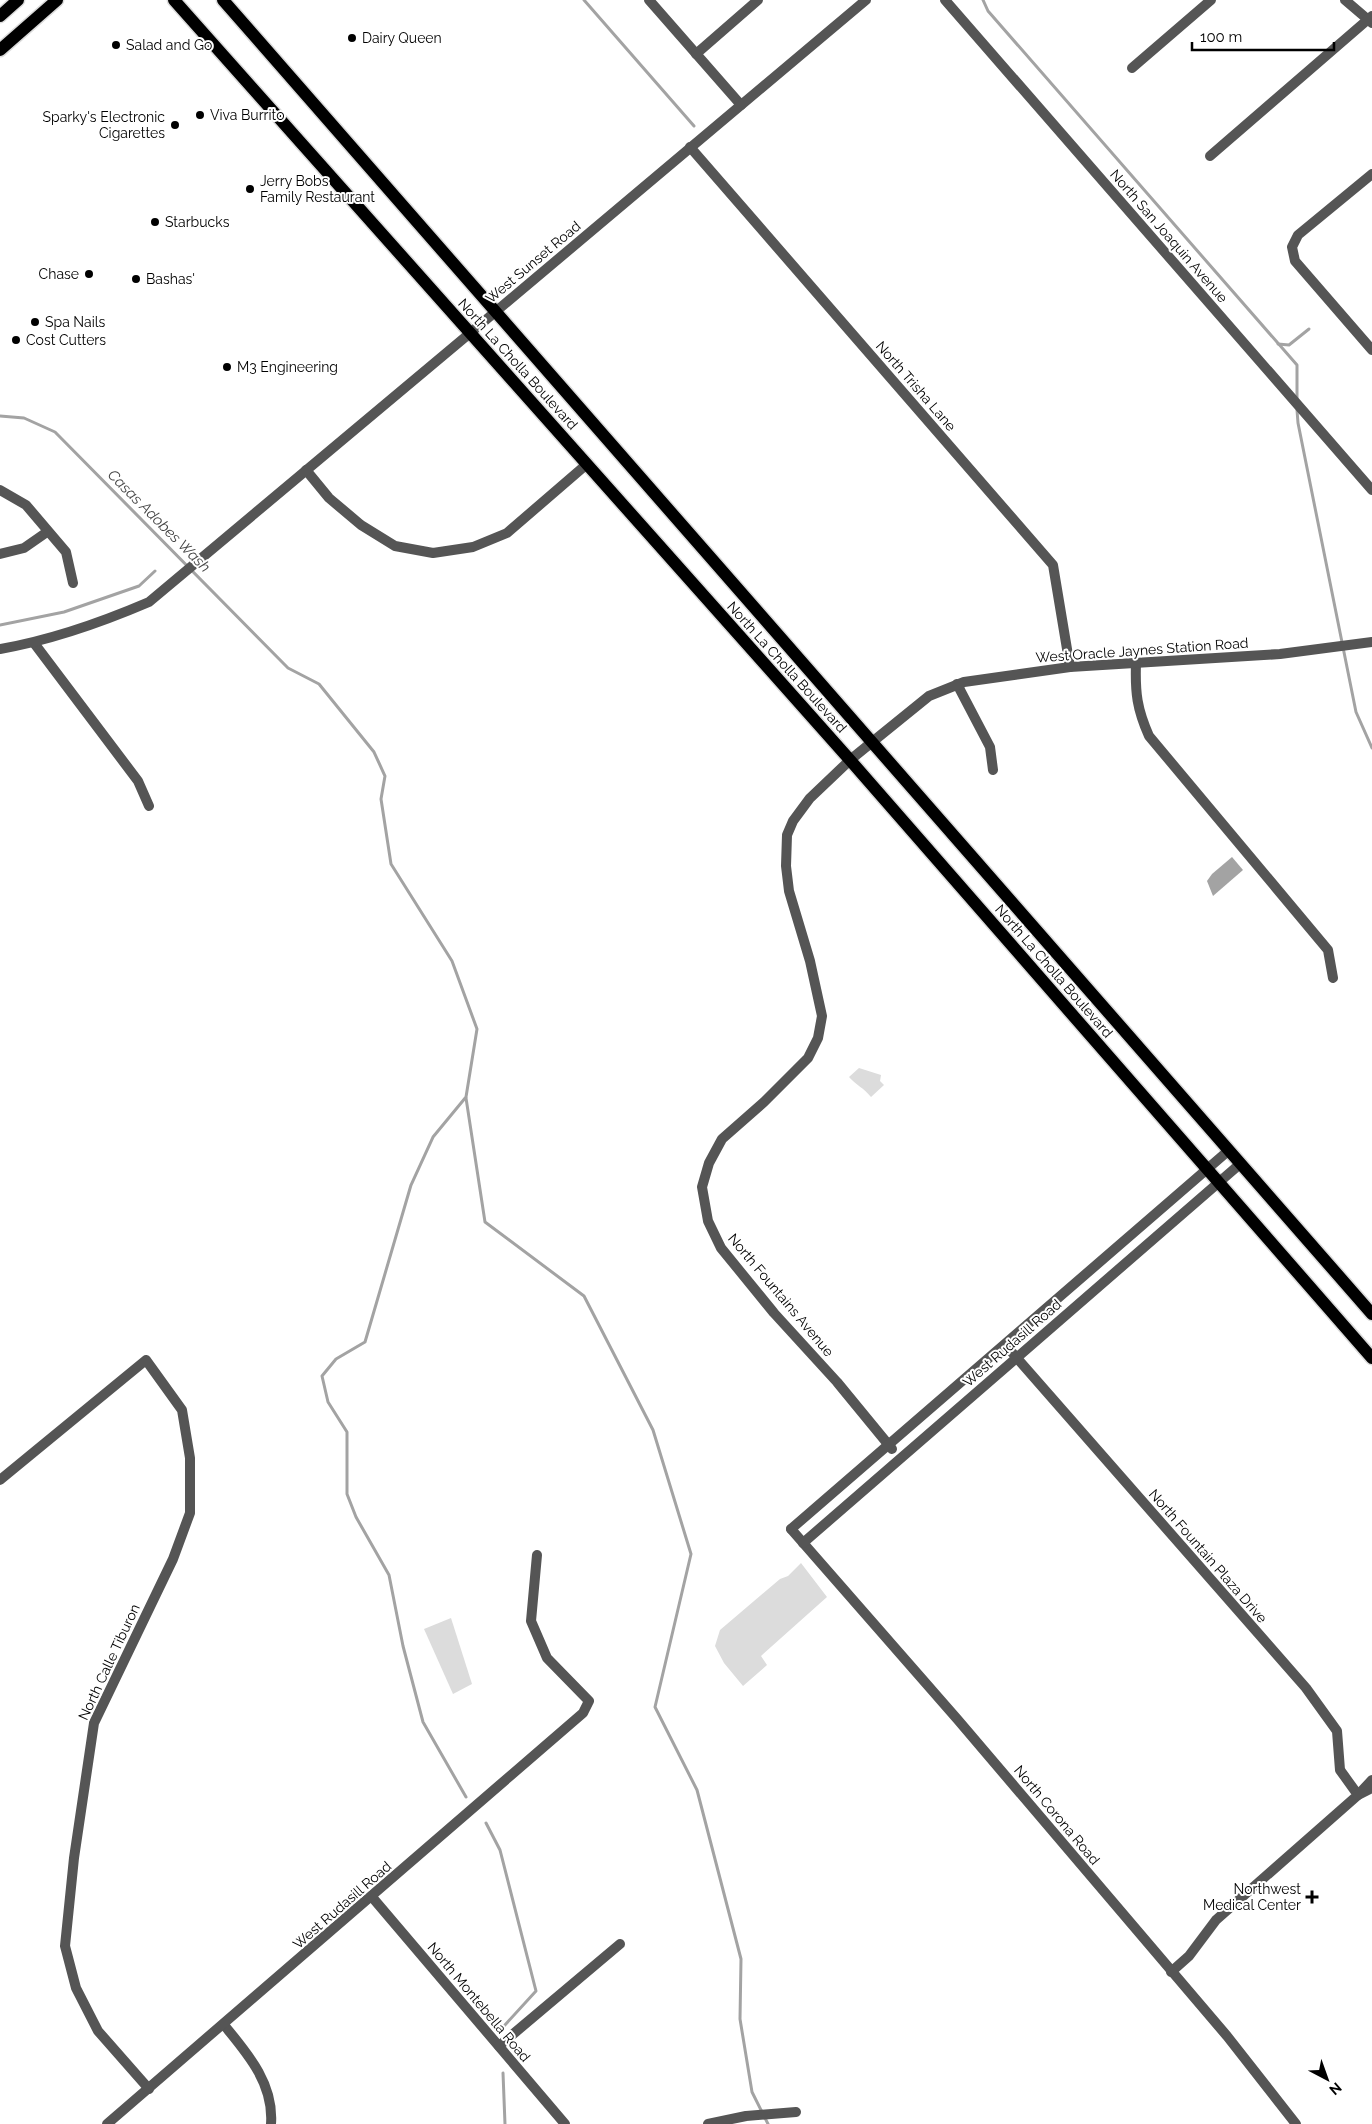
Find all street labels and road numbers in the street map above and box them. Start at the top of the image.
street label: North San Joaquin Avenue [1107,166,1231,306]
street label: West Sunset Road [482,218,584,306]
street label: North La Cholla Boulevard [455,295,581,433]
street label: North Trisha Lane [873,338,959,434]
street label: North La Cholla Boulevard [724,598,850,736]
street label: West Oracle Jaynes Station Road [1035,635,1249,665]
street label: North La Cholla Boulevard [992,901,1116,1041]
street label: North Fountains Avenue [725,1230,837,1360]
street label: West Rudasill Road [960,1296,1064,1390]
street label: North Fountain Plaza Drive [1146,1486,1270,1626]
street label: North Calle Tiburon [75,1601,143,1723]
street label: North Corona Road [1011,1762,1103,1868]
street label: West Rudasill Road [290,1858,394,1952]
street label: North Montebella Road [424,1939,534,2065]

